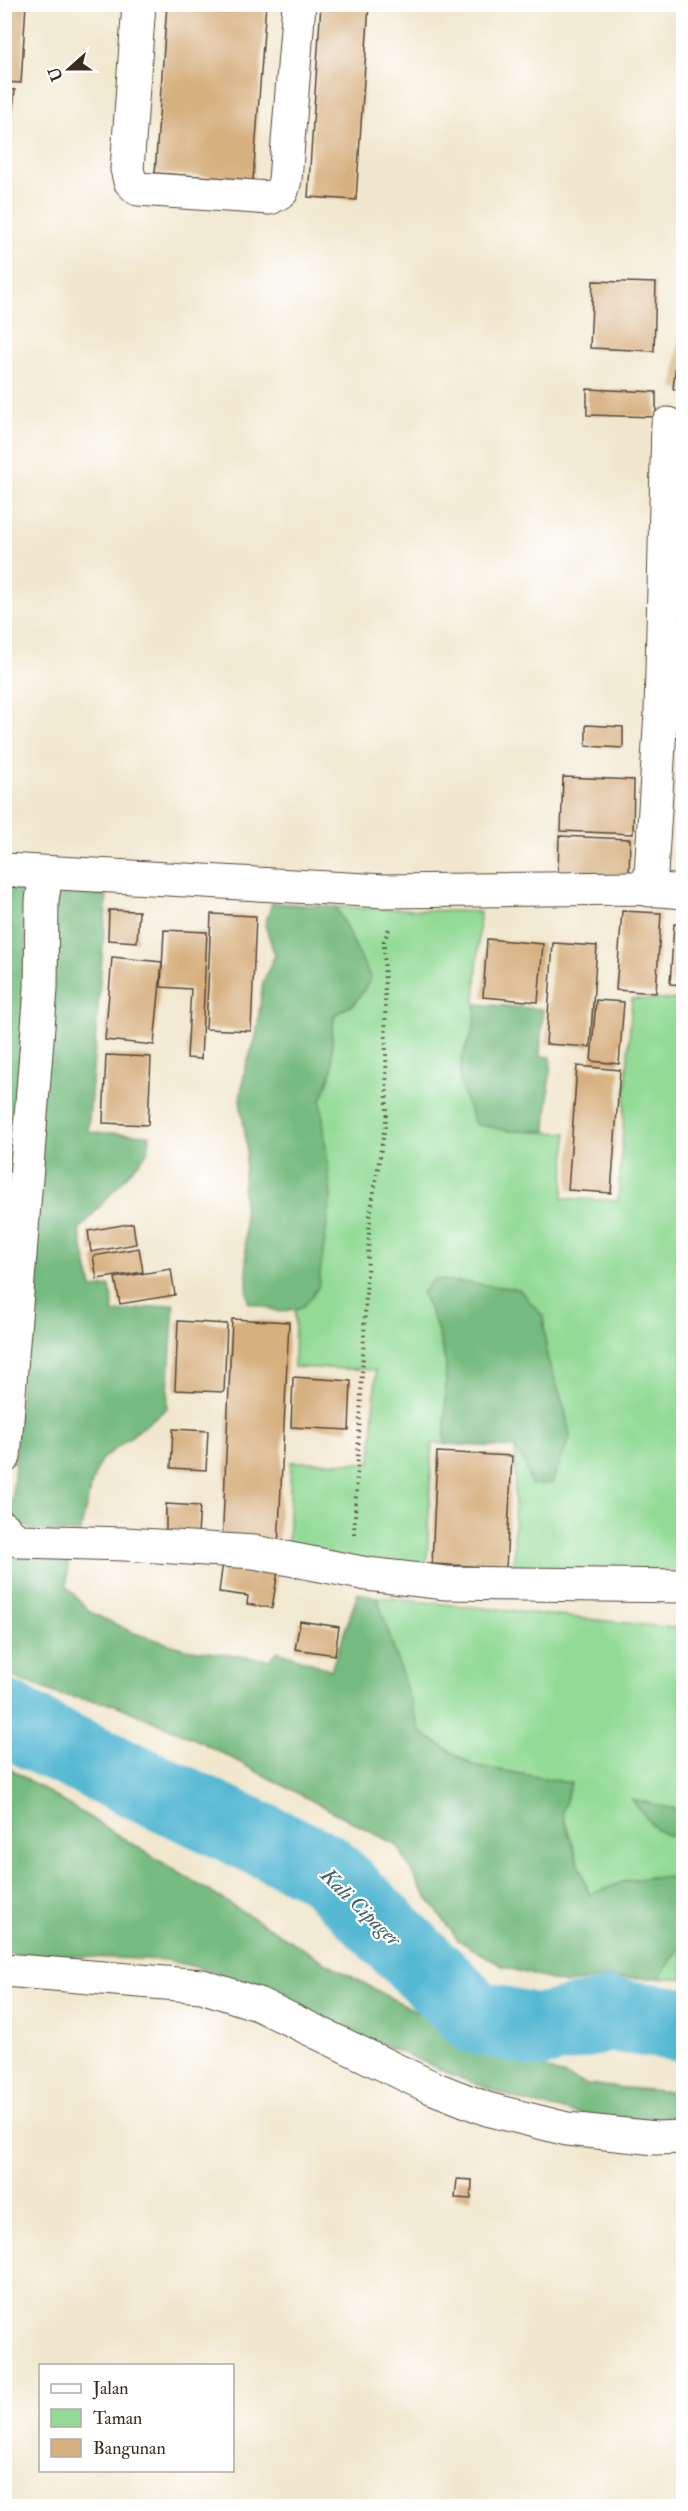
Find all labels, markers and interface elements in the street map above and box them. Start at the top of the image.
north arrow [39,39,99,99]
text: U [44,64,68,84]
water label: Kali Cipager [314,1862,407,1953]
legend [39,2364,234,2472]
text: Jalan [92,2377,129,2400]
text: Taman [93,2407,142,2430]
text: Bangunan [93,2437,166,2460]

